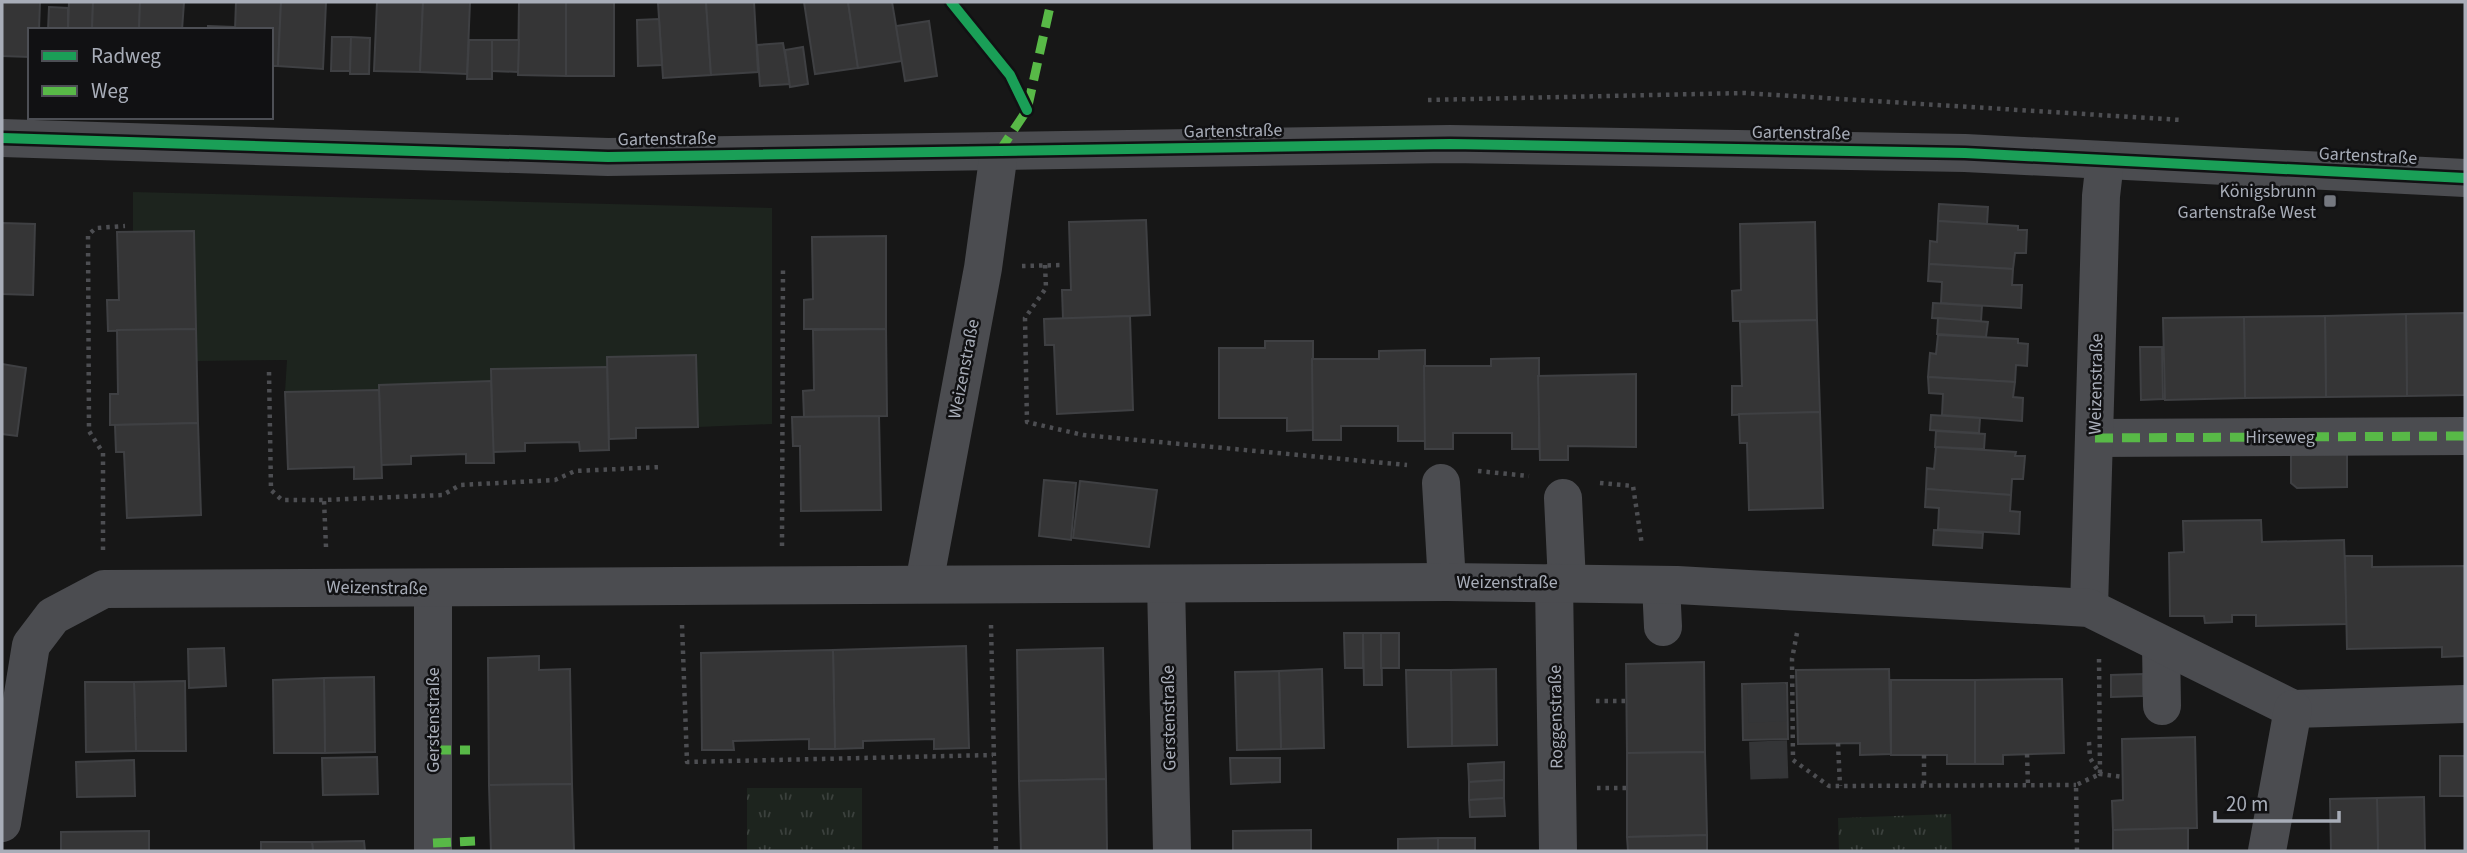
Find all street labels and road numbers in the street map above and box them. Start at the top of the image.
street label: Gartenstraße [1184,118,1283,144]
street label: Gartenstraße [1752,120,1851,146]
street label: Gartenstraße [618,126,717,152]
street label: Gartenstraße [2318,141,2418,171]
street label: Weizenstraße [942,317,986,421]
street label: Weizenstraße [2083,333,2109,435]
street label: Hirseweg [2245,425,2315,450]
street label: Weizenstraße [1456,570,1558,595]
street label: Weizenstraße [326,575,428,601]
street label: Gerstenstraße [1156,665,1182,771]
street label: Roggenstraße [1543,665,1569,769]
street label: Gerstenstraße [421,667,446,773]

